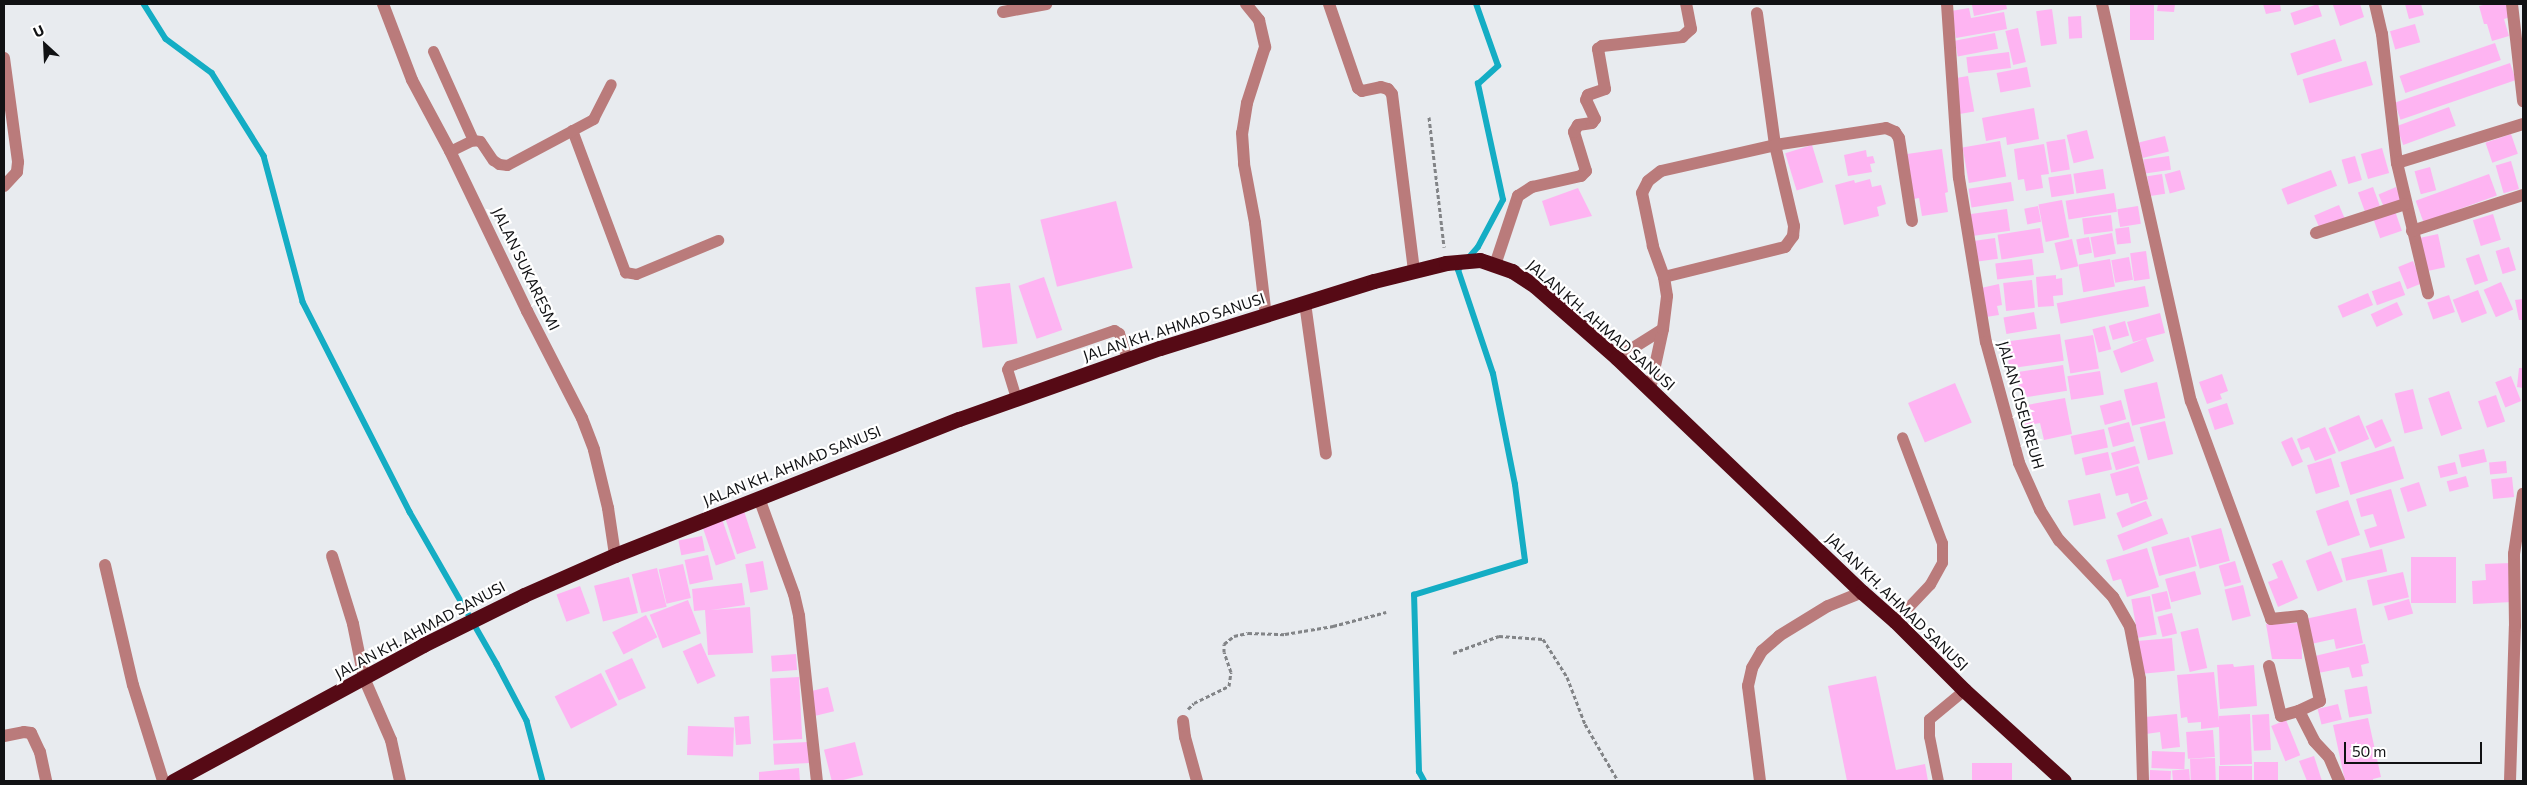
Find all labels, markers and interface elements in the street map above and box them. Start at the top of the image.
north arrow [20,20,70,70]
text: U [30,21,47,41]
street label: JALAN SUKARESMI [488,205,564,333]
street label: JALAN KH. AHMAD SANUSI [1523,256,1679,394]
street label: JALAN KH. AHMAD SANUSI [1081,289,1267,365]
street label: JALAN CISEUREUH [1994,339,2048,471]
street label: JALAN KH. AHMAD SANUSI [700,422,884,510]
street label: JALAN KH. AHMAD SANUSI [1822,529,1972,675]
street label: JALAN KH. AHMAD SANUSI [332,577,508,683]
scale bar [2347,732,2484,764]
text: 50 m [2352,742,2386,760]

